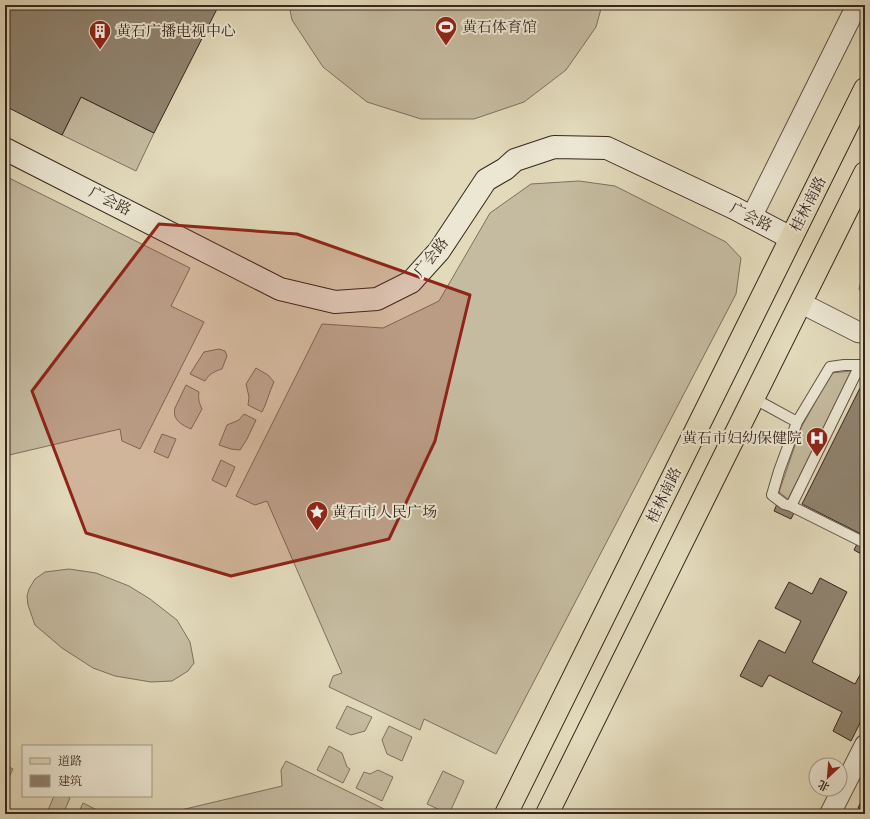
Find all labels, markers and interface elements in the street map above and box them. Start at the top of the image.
sports icon: 黄石体育馆 [433,14,459,47]
building icon: 黄石广播电视中心 [87,18,113,51]
place label: 黄石体育馆 [462,18,537,37]
place label: 黄石广播电视中心 [116,22,236,41]
street label: 桂林南路 [786,173,831,235]
street label: 广会路 [85,183,134,220]
street label: 广会路 [726,199,775,236]
street label: 广会路 [410,234,453,281]
hospital icon: 黄石市妇幼保健院 [804,425,830,458]
place label: 黄石市妇幼保健院 [682,429,802,448]
street label: 桂林南路 [643,464,686,526]
place icon: 黄石市人民广场 [304,499,330,532]
place label: 黄石市人民广场 [332,503,437,522]
legend [22,745,152,797]
text: 道路 [58,754,82,769]
north arrow [808,757,848,797]
text: 建筑 [58,774,82,789]
text: 北 [816,777,832,794]

